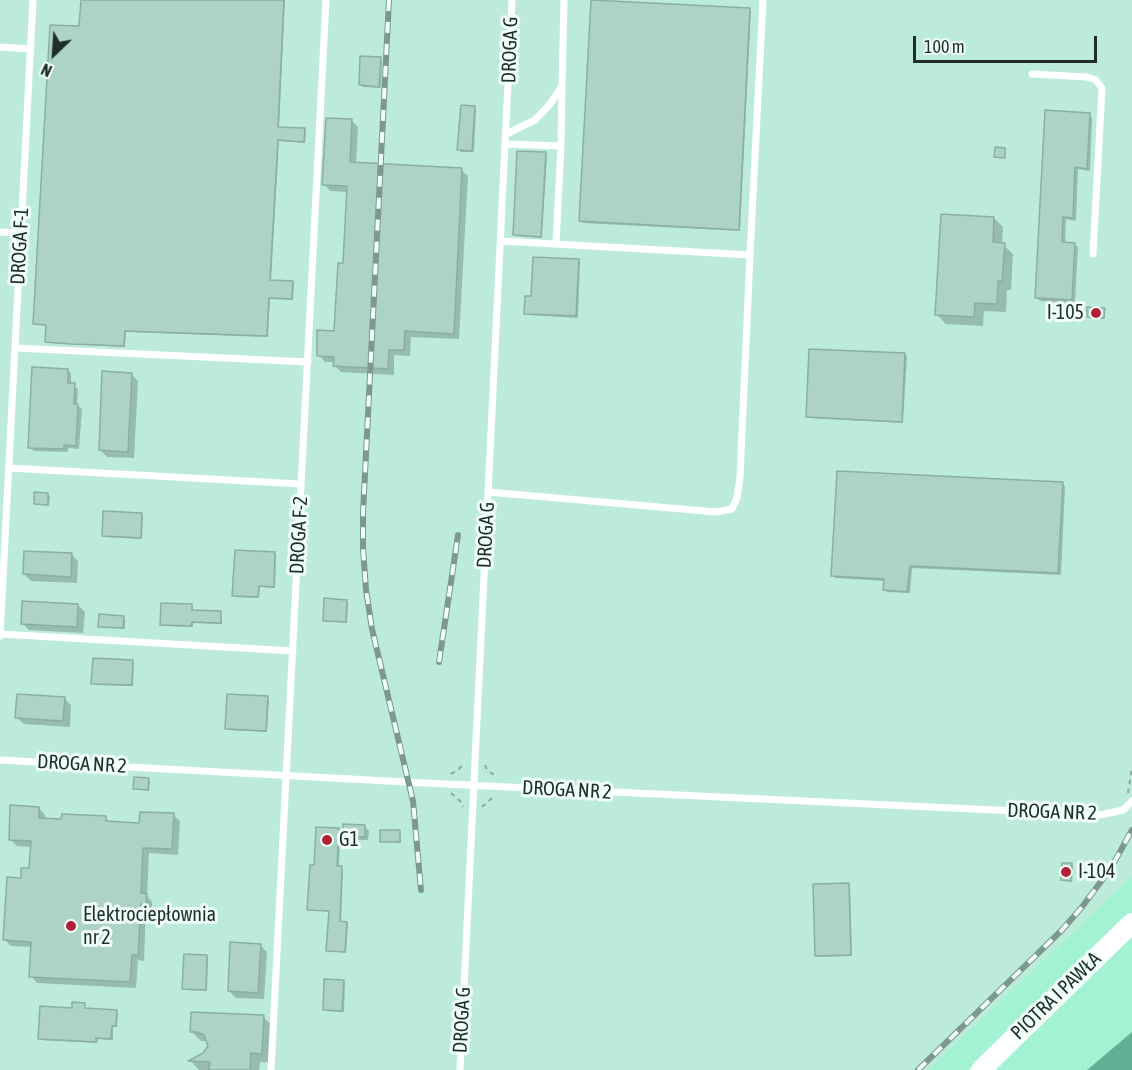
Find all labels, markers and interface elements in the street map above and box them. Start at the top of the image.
street label: DROGA G [497,16,523,84]
north arrow [24,24,84,84]
scale bar [916,24,1100,62]
text: 100 m [924,36,965,57]
text: N [38,60,54,80]
street label: DROGA F-1 [6,207,34,285]
place label: I-105 [1047,301,1084,325]
marker: I-105 [1089,306,1103,320]
street label: DROGA F-2 [285,495,313,575]
street label: DROGA G [472,501,500,569]
street label: DROGA NR 2 [37,750,127,778]
street label: DROGA NR 2 [522,776,612,804]
street label: DROGA NR 2 [1007,798,1097,826]
place label: G1 [339,828,359,852]
marker: G1 [320,833,334,847]
place label: I-104 [1078,860,1115,884]
marker: I-104 [1059,865,1073,879]
place label: Elektrociepłownia nr 2 [83,903,216,950]
marker: Elektrociepłownia nr 2 [64,919,78,933]
street label: PIOTRA I PAWŁA [1006,947,1106,1045]
street label: DROGA G [448,986,476,1054]

